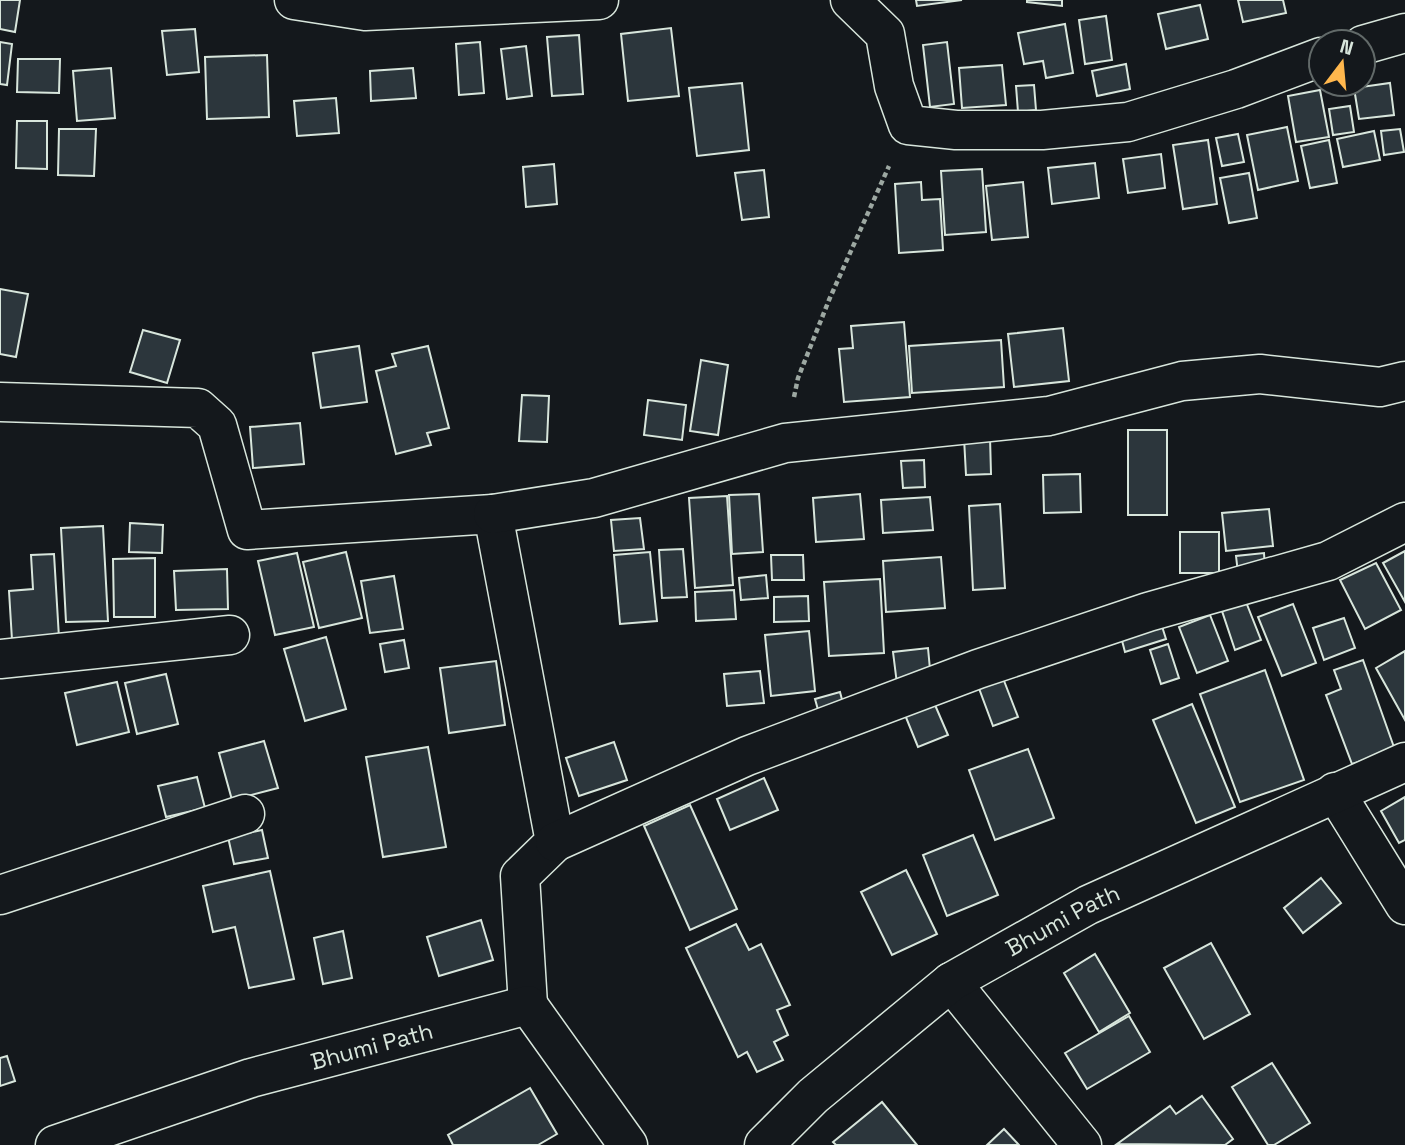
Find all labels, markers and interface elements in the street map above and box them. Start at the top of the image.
north arrow [1307,28,1377,98]
text: N [1337,33,1356,61]
street label: Bhumi Path [1000,878,1124,963]
street label: Bhumi Path [307,1016,436,1077]

